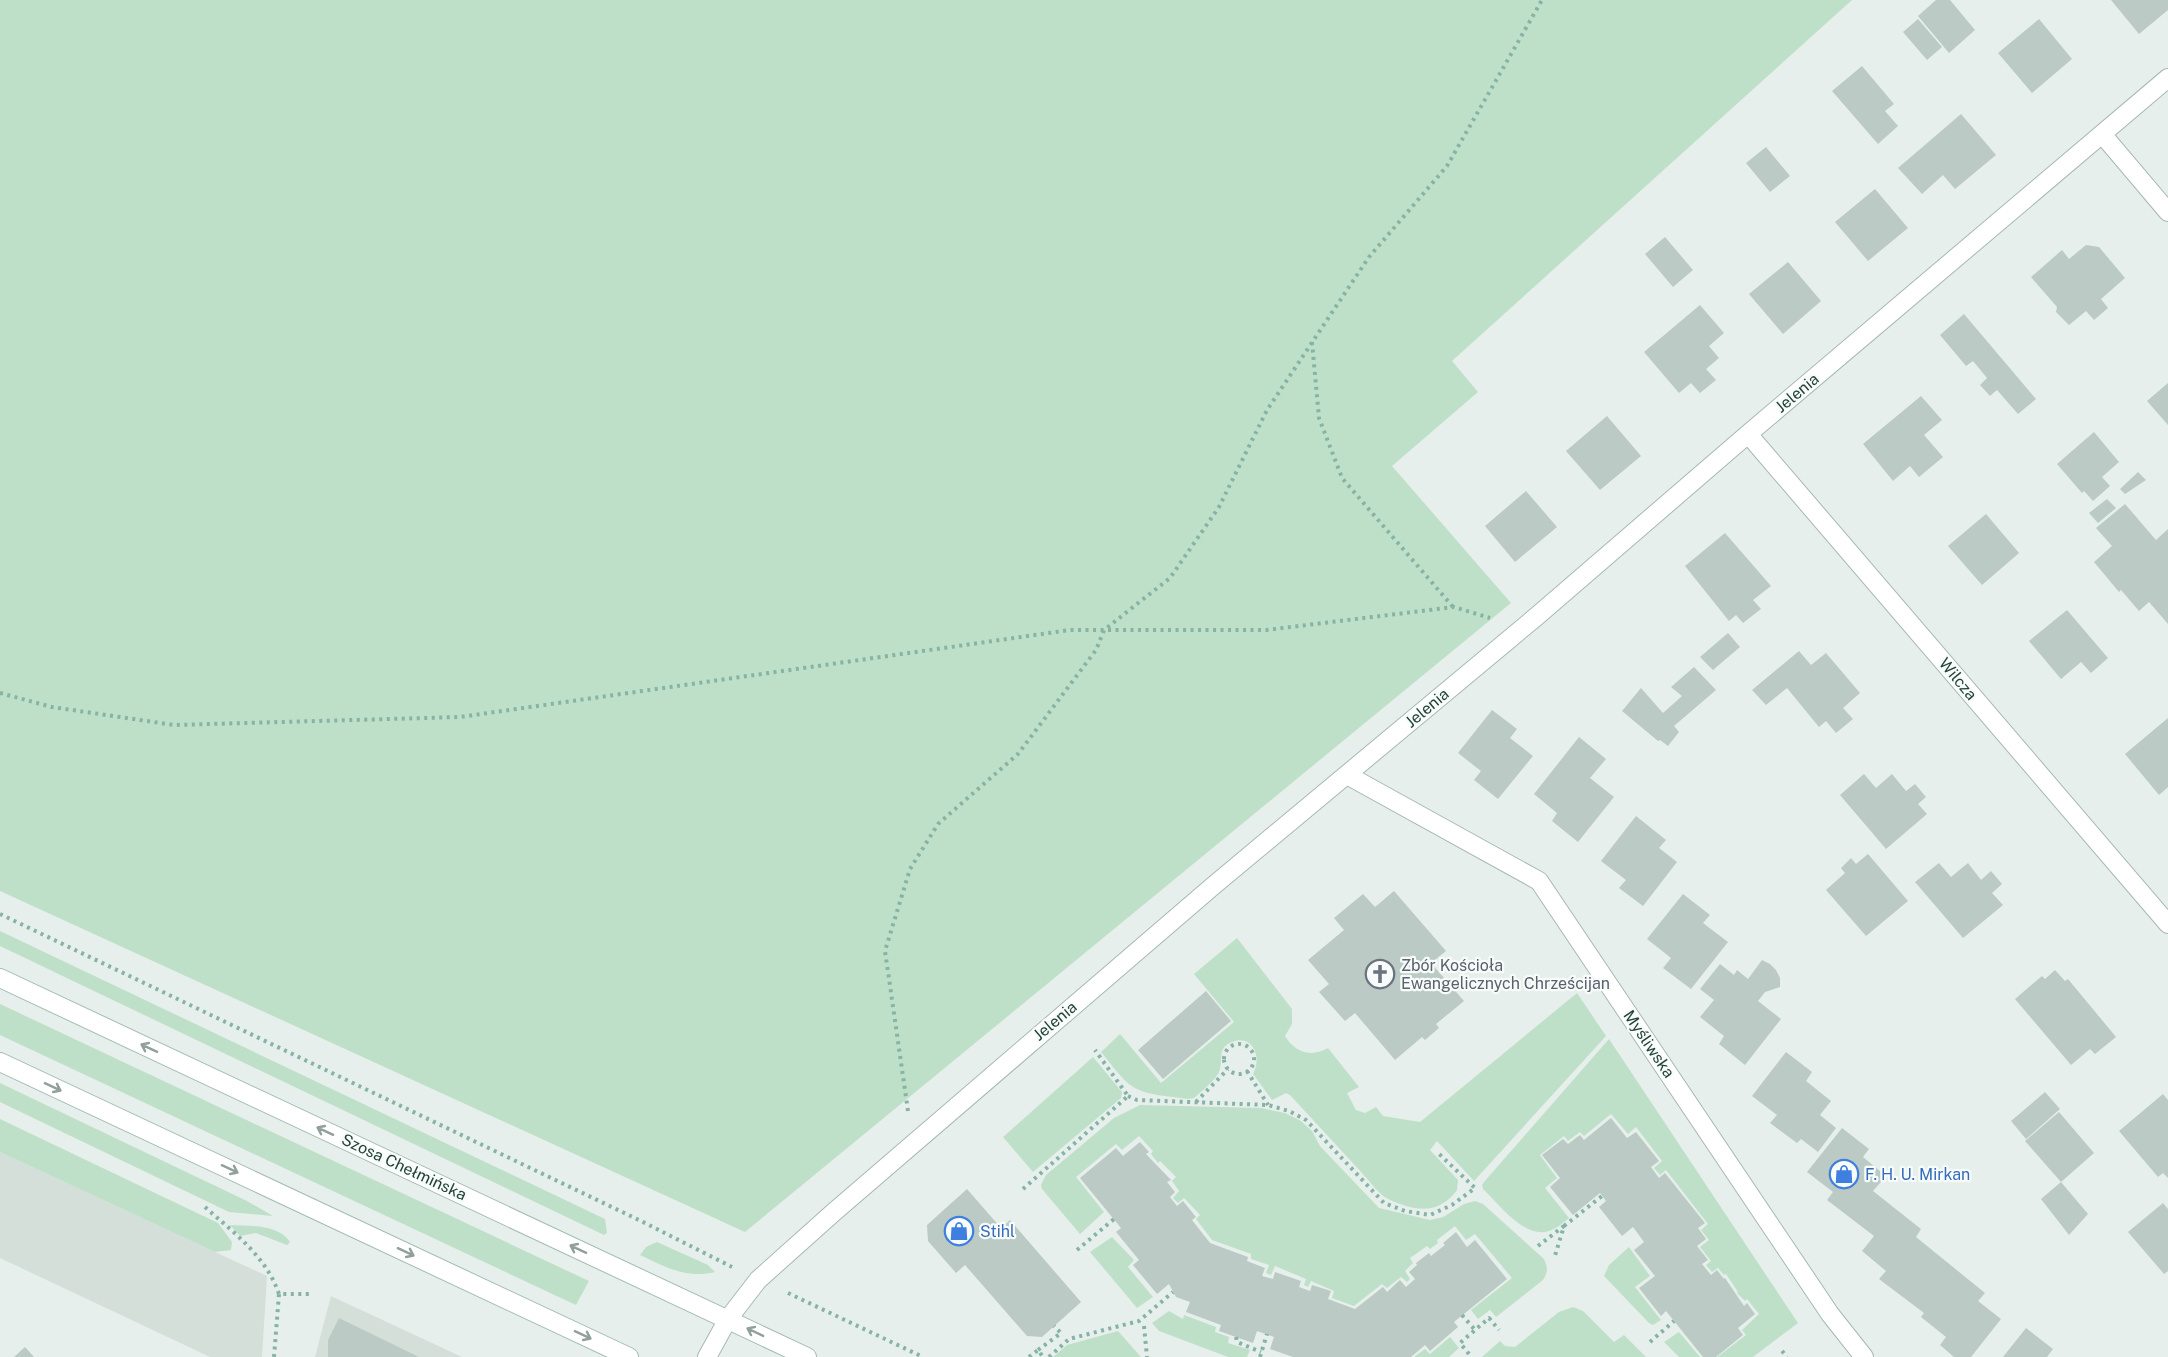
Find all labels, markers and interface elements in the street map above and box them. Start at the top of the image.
street label: Jelenia [1771,369,1823,417]
street label: Wilcza [1935,654,1981,704]
street label: Jelenia [1401,684,1453,732]
place label: Zbór Kościoła Ewangelicznych Chrześcijan [1401,956,1610,993]
church icon: Zbór Kościoła Ewangelicznych Chrześcijan [1364,958,1396,990]
street label: Jelenia [1029,997,1081,1045]
street label: Myśliwska [1619,1007,1679,1081]
one-way arrow [140,1042,158,1053]
one-way arrow [44,1082,62,1093]
one-way arrow [317,1124,335,1136]
street label: Szosa Chełmińska [338,1130,470,1204]
shop icon: F. H. U. Mirkan [1828,1158,1860,1190]
one-way arrow [220,1164,238,1175]
place label: F. H. U. Mirkan [1865,1165,1970,1184]
shop icon: Stihl [943,1215,975,1247]
place label: Stihl [980,1222,1015,1241]
one-way arrow [570,1242,588,1254]
one-way arrow [397,1246,415,1258]
one-way arrow [746,1325,764,1337]
one-way arrow [573,1329,591,1341]

